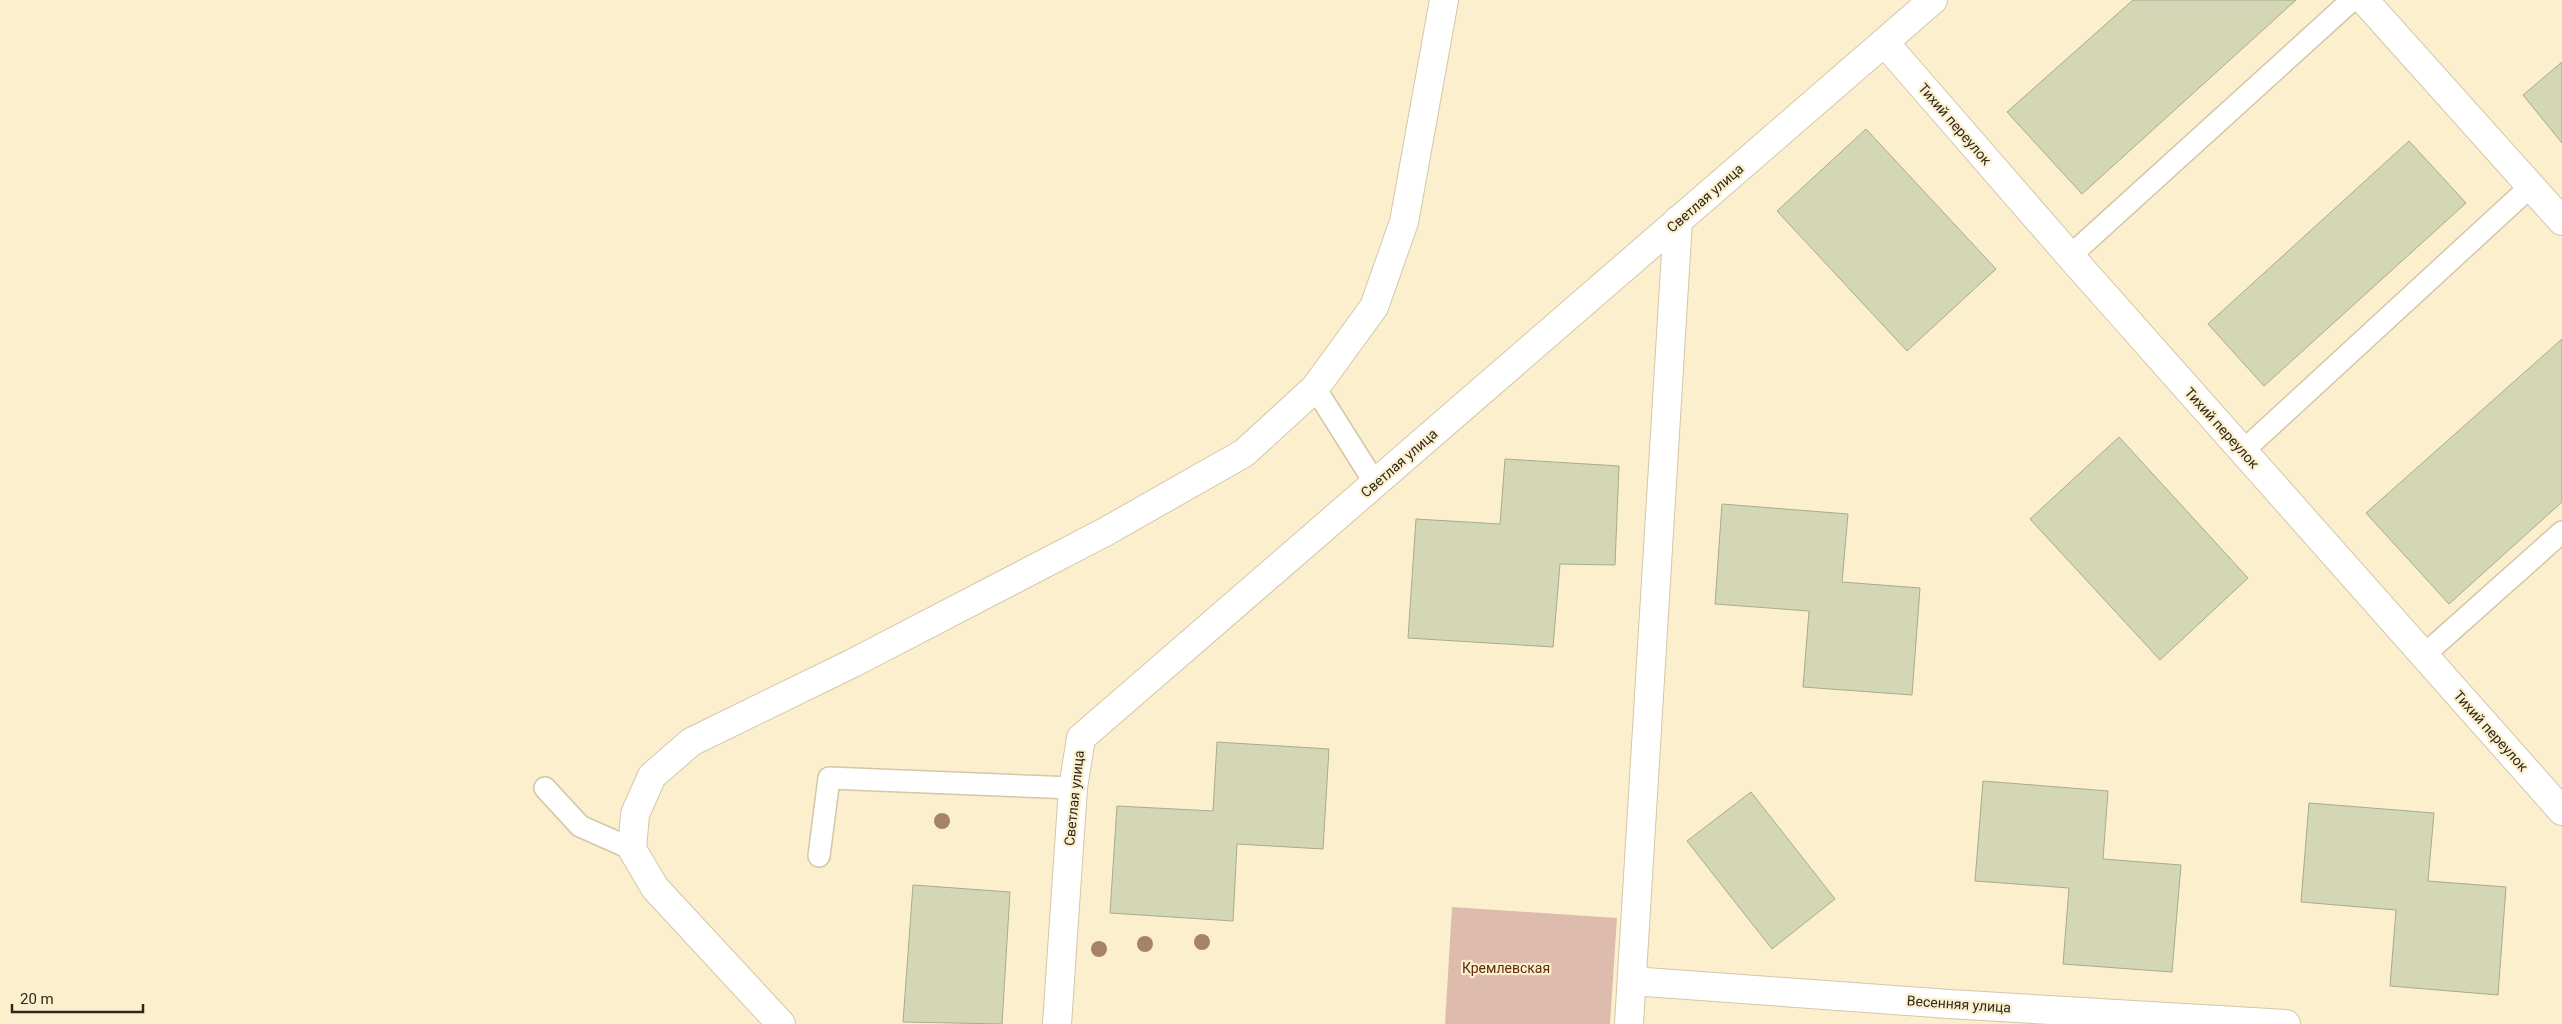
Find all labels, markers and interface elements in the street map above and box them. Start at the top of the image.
street label: Тихий переулок [1915,80,1995,168]
street label: Светлая улица [1664,160,1746,236]
street label: Тихий переулок [2182,384,2263,472]
street label: Светлая улица [1358,425,1440,501]
street label: Тихий переулок [2451,687,2532,775]
street label: Светлая улица [1061,749,1087,847]
park label: Кремлевская [1462,960,1550,976]
scale bar [12,982,144,1014]
text: 20 m [20,990,54,1008]
street label: Весенняя улица [1906,992,2012,1016]

